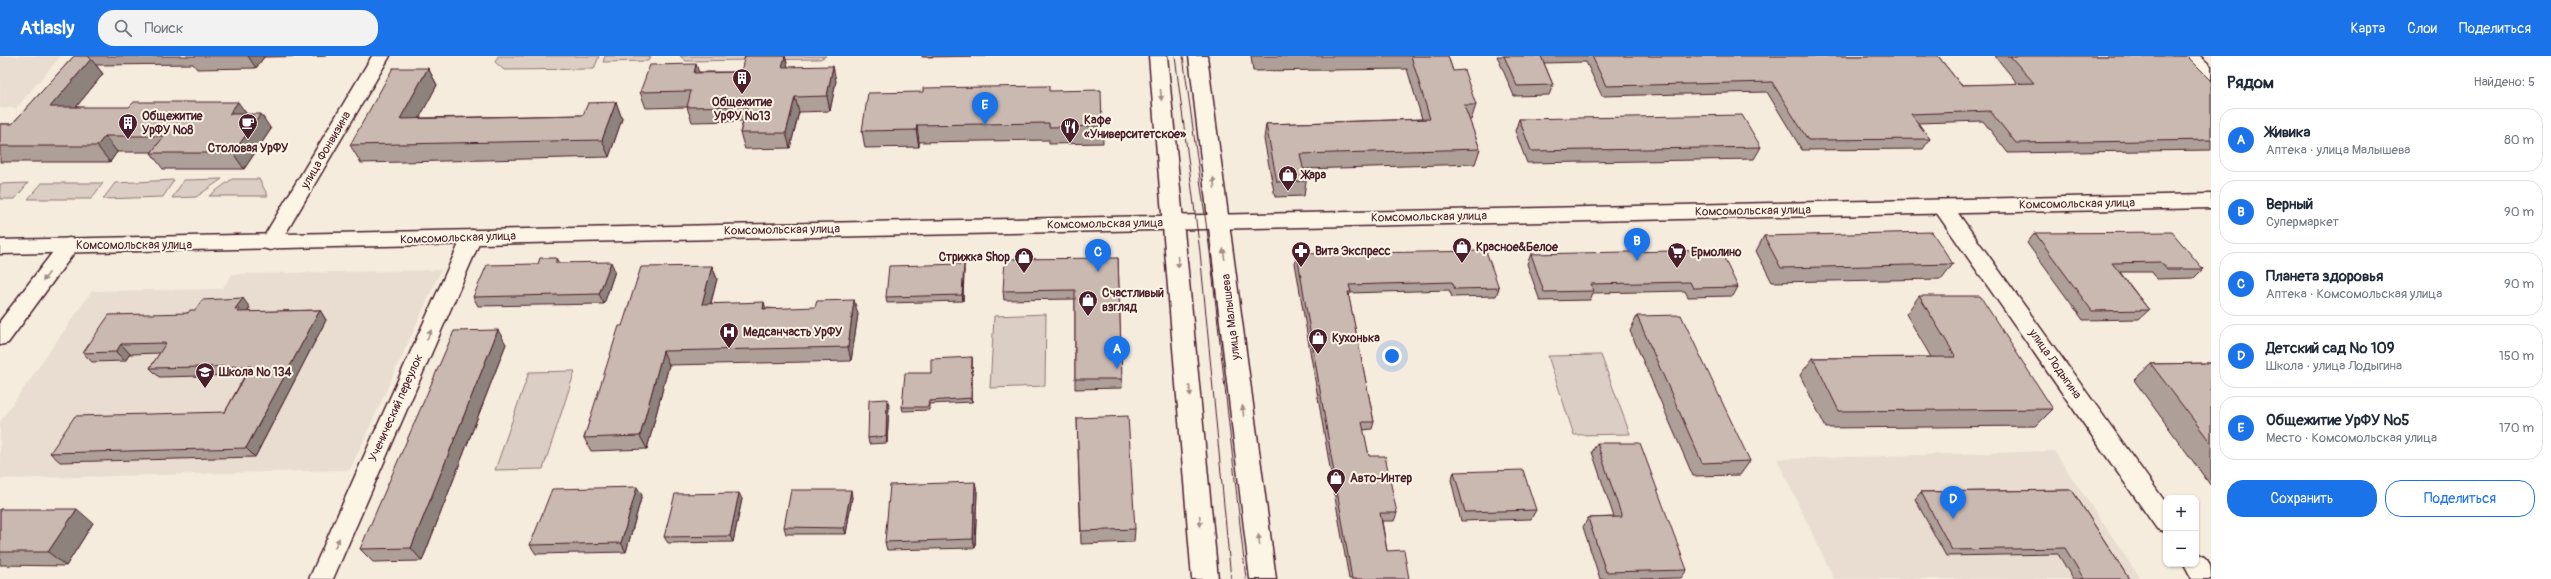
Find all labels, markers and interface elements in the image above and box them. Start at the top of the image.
search box [98,10,378,46]
text: Atlasly [20,16,74,40]
icon: search [112,17,134,39]
text: Поиск [144,19,184,38]
text: Карта [2351,20,2385,37]
text: Слои [2407,20,2437,37]
text: Поделиться [2459,20,2531,37]
building icon: Общежитие УрФУ №13 [731,67,753,95]
text: Рядом [2227,72,2274,93]
text: Найдено: 5 [2473,74,2535,90]
one-way arrow [1158,89,1165,101]
pin: E [972,92,998,125]
place label: Общежитие УрФУ №13 [712,95,773,124]
street label: улица Фонвизина [297,108,354,192]
place label: Общежитие УрФУ №8 [142,109,203,138]
building icon: Общежитие УрФУ №8 [117,112,139,140]
cafe icon: Столовая УрФУ [237,112,259,140]
place label: Кафе «Университетское» [1083,113,1187,142]
restaurant icon: Кафе «Университетское» [1059,116,1081,144]
text: Живика [2266,123,2310,142]
text: A [2237,132,2245,148]
text: 80 m [2504,132,2534,148]
place label: Столовая УрФУ [208,141,289,156]
text: Аптека · улица Малышева [2266,142,2410,158]
shop icon: Жара [1277,164,1299,192]
place label: Жара [1300,168,1326,183]
one-way arrow [1211,177,1218,189]
street label: Комсомольская улица [2019,195,2136,213]
text: Верный [2266,195,2313,214]
street label: Комсомольская улица [1695,202,1812,220]
text: B [2237,204,2245,220]
text: 90 m [2504,204,2534,220]
street label: Комсомольская улица [1371,208,1488,226]
text: Супермаркет [2266,214,2339,230]
street label: Комсомольская улица [1047,215,1164,233]
street label: Комсомольская улица [724,221,841,239]
street label: Комсомольская улица [400,228,517,248]
pin: B [1624,228,1650,261]
shop icon: Красное&Белое [1451,236,1473,264]
street label: Комсомольская улица [76,238,192,253]
pin: C [1085,239,1111,272]
pharmacy icon: Вита Экспресс [1290,240,1312,268]
place label: Красное&Белое [1476,240,1559,255]
supermarket icon: Ермолино [1666,241,1688,269]
place label: Вита Экспресс [1315,244,1391,259]
place label: Ермолино [1691,245,1742,260]
shop icon: Стрижка Shop [1013,246,1035,274]
one-way arrow [1221,248,1227,260]
place label: Стрижка Shop [939,250,1010,265]
one-way arrow [1174,256,1181,268]
text: Планета здоровья [2266,267,2383,286]
one-way arrow [42,271,50,282]
street label: улица Малышева [1218,273,1244,362]
text: C [2237,276,2245,292]
text: 90 m [2504,276,2534,292]
place label: Счастливый взгляд [1102,286,1164,315]
text: Аптека · Комсомольская улица [2266,286,2442,302]
shop icon: Счастливый взгляд [1077,289,1099,317]
hospital icon: Медсанчасть УрФУ [718,321,740,349]
place label: Медсанчасть УрФУ [743,325,843,340]
street label: улица Лодыгина [2025,325,2085,402]
shop icon: Кухонька [1307,327,1329,355]
one-way arrow [426,329,432,340]
place label: Кухонька [1332,331,1380,346]
pin: A [1104,336,1130,369]
text: Детский сад № 109 [2266,339,2395,358]
your location [1382,346,1402,366]
text: D [2237,348,2245,364]
text: 150 m [2499,348,2534,364]
street label: Ученический переулок [366,352,426,464]
text: Школа · улица Лодыгина [2266,358,2402,374]
school or university icon: Школа № 134 [194,361,216,389]
place label: Школа № 134 [218,365,291,380]
one-way arrow [1187,385,1193,397]
one-way arrow [1240,405,1246,417]
text: Общежитие УрФУ №5 [2266,411,2409,430]
text: E [2238,420,2244,436]
text: 170 m [2499,420,2534,436]
text: Место · Комсомольская улица [2266,430,2437,446]
shop icon: Авто-Интер [1325,467,1347,495]
place label: Авто-Интер [1350,471,1412,486]
button: Сохранить [2227,480,2377,517]
button: Поделиться [2385,480,2535,517]
pin: D [1940,486,1966,519]
map controls [2163,495,2199,567]
button: + [2163,495,2199,531]
one-way arrow [1197,515,1204,527]
button: − [2163,531,2199,567]
one-way arrow [1255,534,1262,546]
one-way arrow [334,538,340,549]

